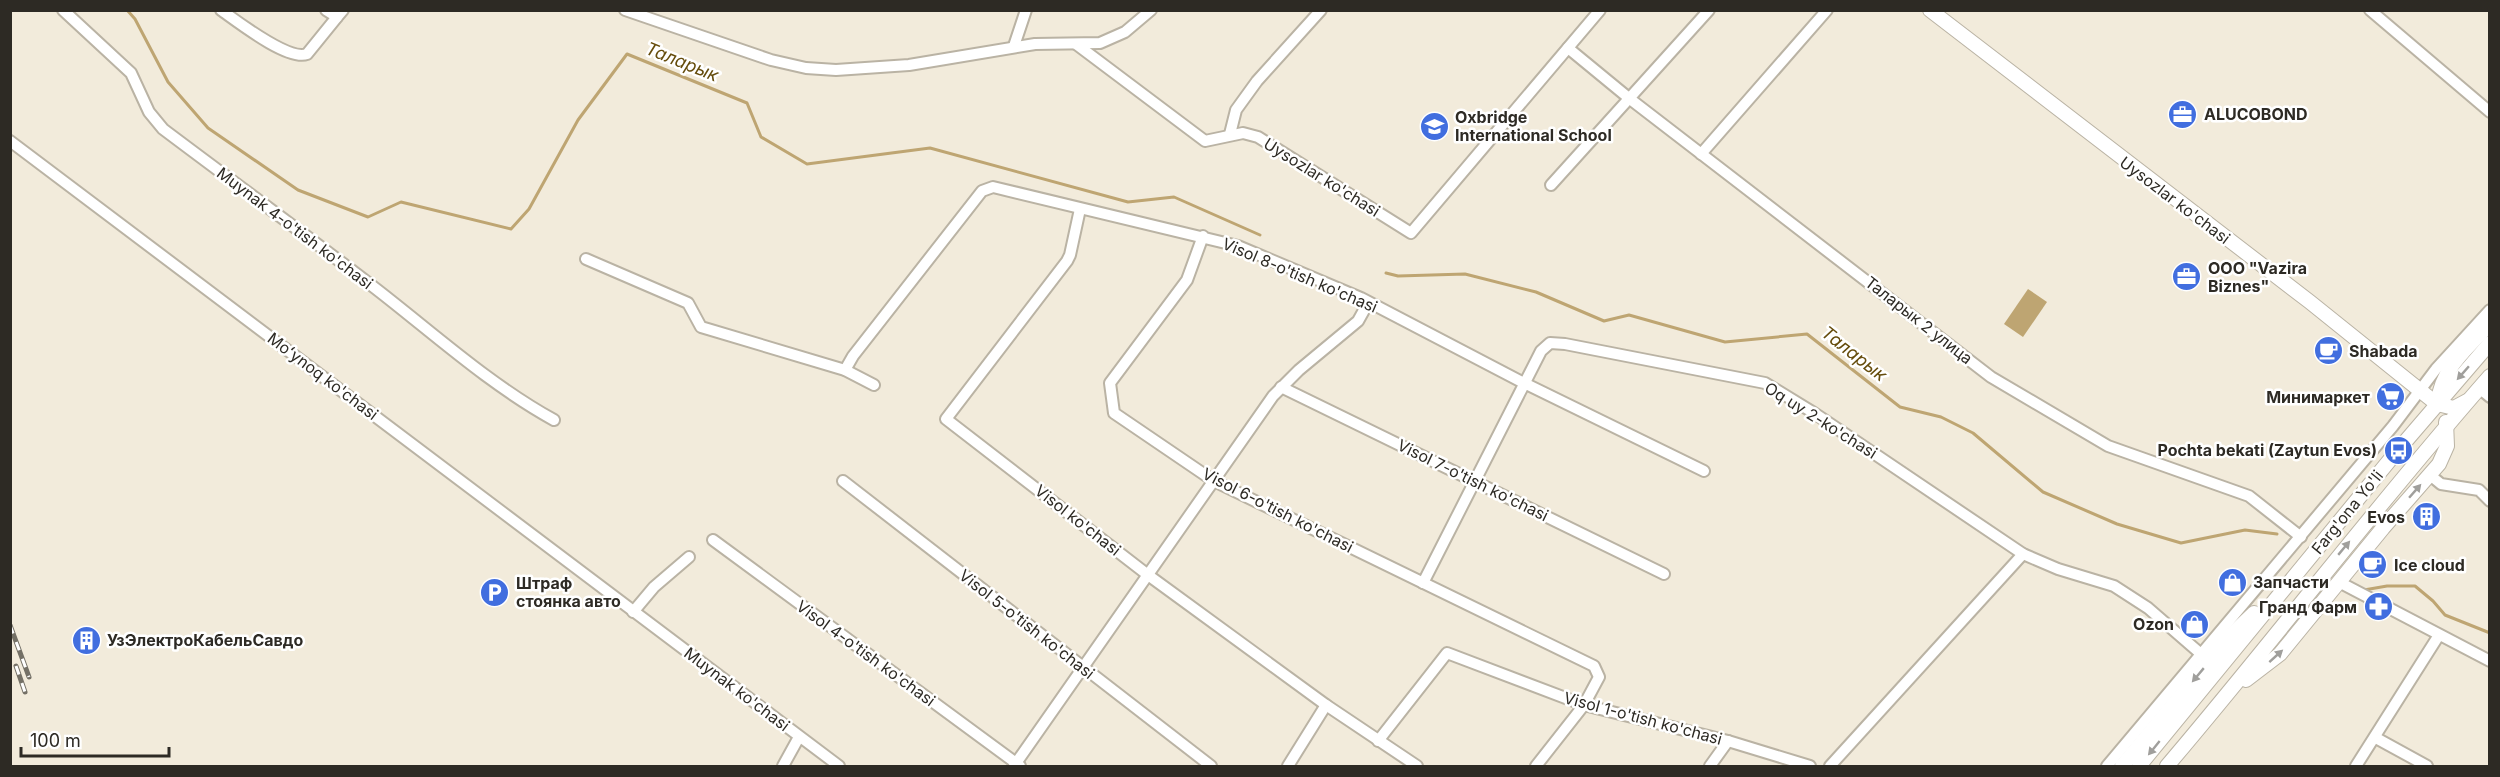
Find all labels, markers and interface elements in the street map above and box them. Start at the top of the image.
water label: Таларык [643,37,723,86]
office icon: ALUCOBOND [2167,98,2199,130]
place label: ALUCOBOND [2204,104,2308,124]
place label: Oxbridge International School [1455,107,1612,145]
school or university icon: Oxbridge International School [1418,110,1450,142]
street label: Uysozlar ko'chasi [1260,133,1384,221]
street label: Uysozlar ko'chasi [2116,152,2234,248]
street label: Muynak 4-o'tish ko'chasi [213,163,377,293]
street label: Visol 8-o'tish ko'chasi [1219,233,1381,317]
place label: OOO "Vazira Biznes" [2208,258,2307,296]
office icon: OOO "Vazira Biznes" [2171,261,2203,293]
street label: Таларык 2 улица [1861,272,1977,368]
water label: Таларык [1818,322,1892,386]
street label: Moʻynoq ko'chasi [264,328,382,424]
cafe icon: Shabada [2312,335,2344,367]
place label: Shabada [2349,341,2418,361]
one-way arrow [2457,365,2470,380]
street label: Oq uy 2-ko'chasi [1761,377,1881,463]
supermarket icon: Минимаркет [2375,381,2407,413]
place label: Минимаркет [2266,387,2370,407]
bus stop icon: Pochta bekati (Zaytun Evos) [2382,434,2414,466]
street label: Visol 7-o'tish ko'chasi [1394,435,1552,525]
place label: Pochta bekati (Zaytun Evos) [2157,440,2377,460]
street label: Visol 6-o'tish ko'chasi [1199,463,1357,557]
street label: Farg'ona Yo'li [2307,466,2387,558]
street label: Visol ko'chasi [1031,480,1125,560]
one-way arrow [2408,484,2422,499]
building icon: Evos [2410,501,2442,533]
place label: Evos [2367,507,2405,527]
one-way arrow [2338,540,2351,556]
cafe icon: Ice cloud [2357,549,2389,581]
place label: Ice cloud [2394,555,2465,575]
street label: Visol 5-o'tish ko'chasi [955,565,1099,683]
shop icon: Запчасти [2216,566,2248,598]
place label: Запчасти [2253,572,2329,592]
place label: Штраф стоянка авто [516,573,621,611]
parking icon: Штраф стоянка авто [479,576,511,608]
pharmacy icon: Гранд Фарм [2362,591,2394,623]
street label: Visol 4-o'tish ko'chasi [793,596,939,710]
place label: Гранд Фарм [2259,597,2357,617]
shop icon: Ozon [2179,608,2211,640]
place label: Ozon [2133,614,2174,634]
building icon: УзЭлектроКабельСавдо [70,624,102,656]
place label: УзЭлектроКабельСавдо [107,630,303,650]
street label: Muynak ko'chasi [680,643,794,735]
one-way arrow [2268,650,2283,663]
one-way arrow [2192,667,2205,683]
street label: Visol 1-o'tish ko'chasi [1562,687,1724,749]
scale bar [21,720,170,758]
text: 100 m [30,730,81,751]
one-way arrow [2148,740,2161,755]

